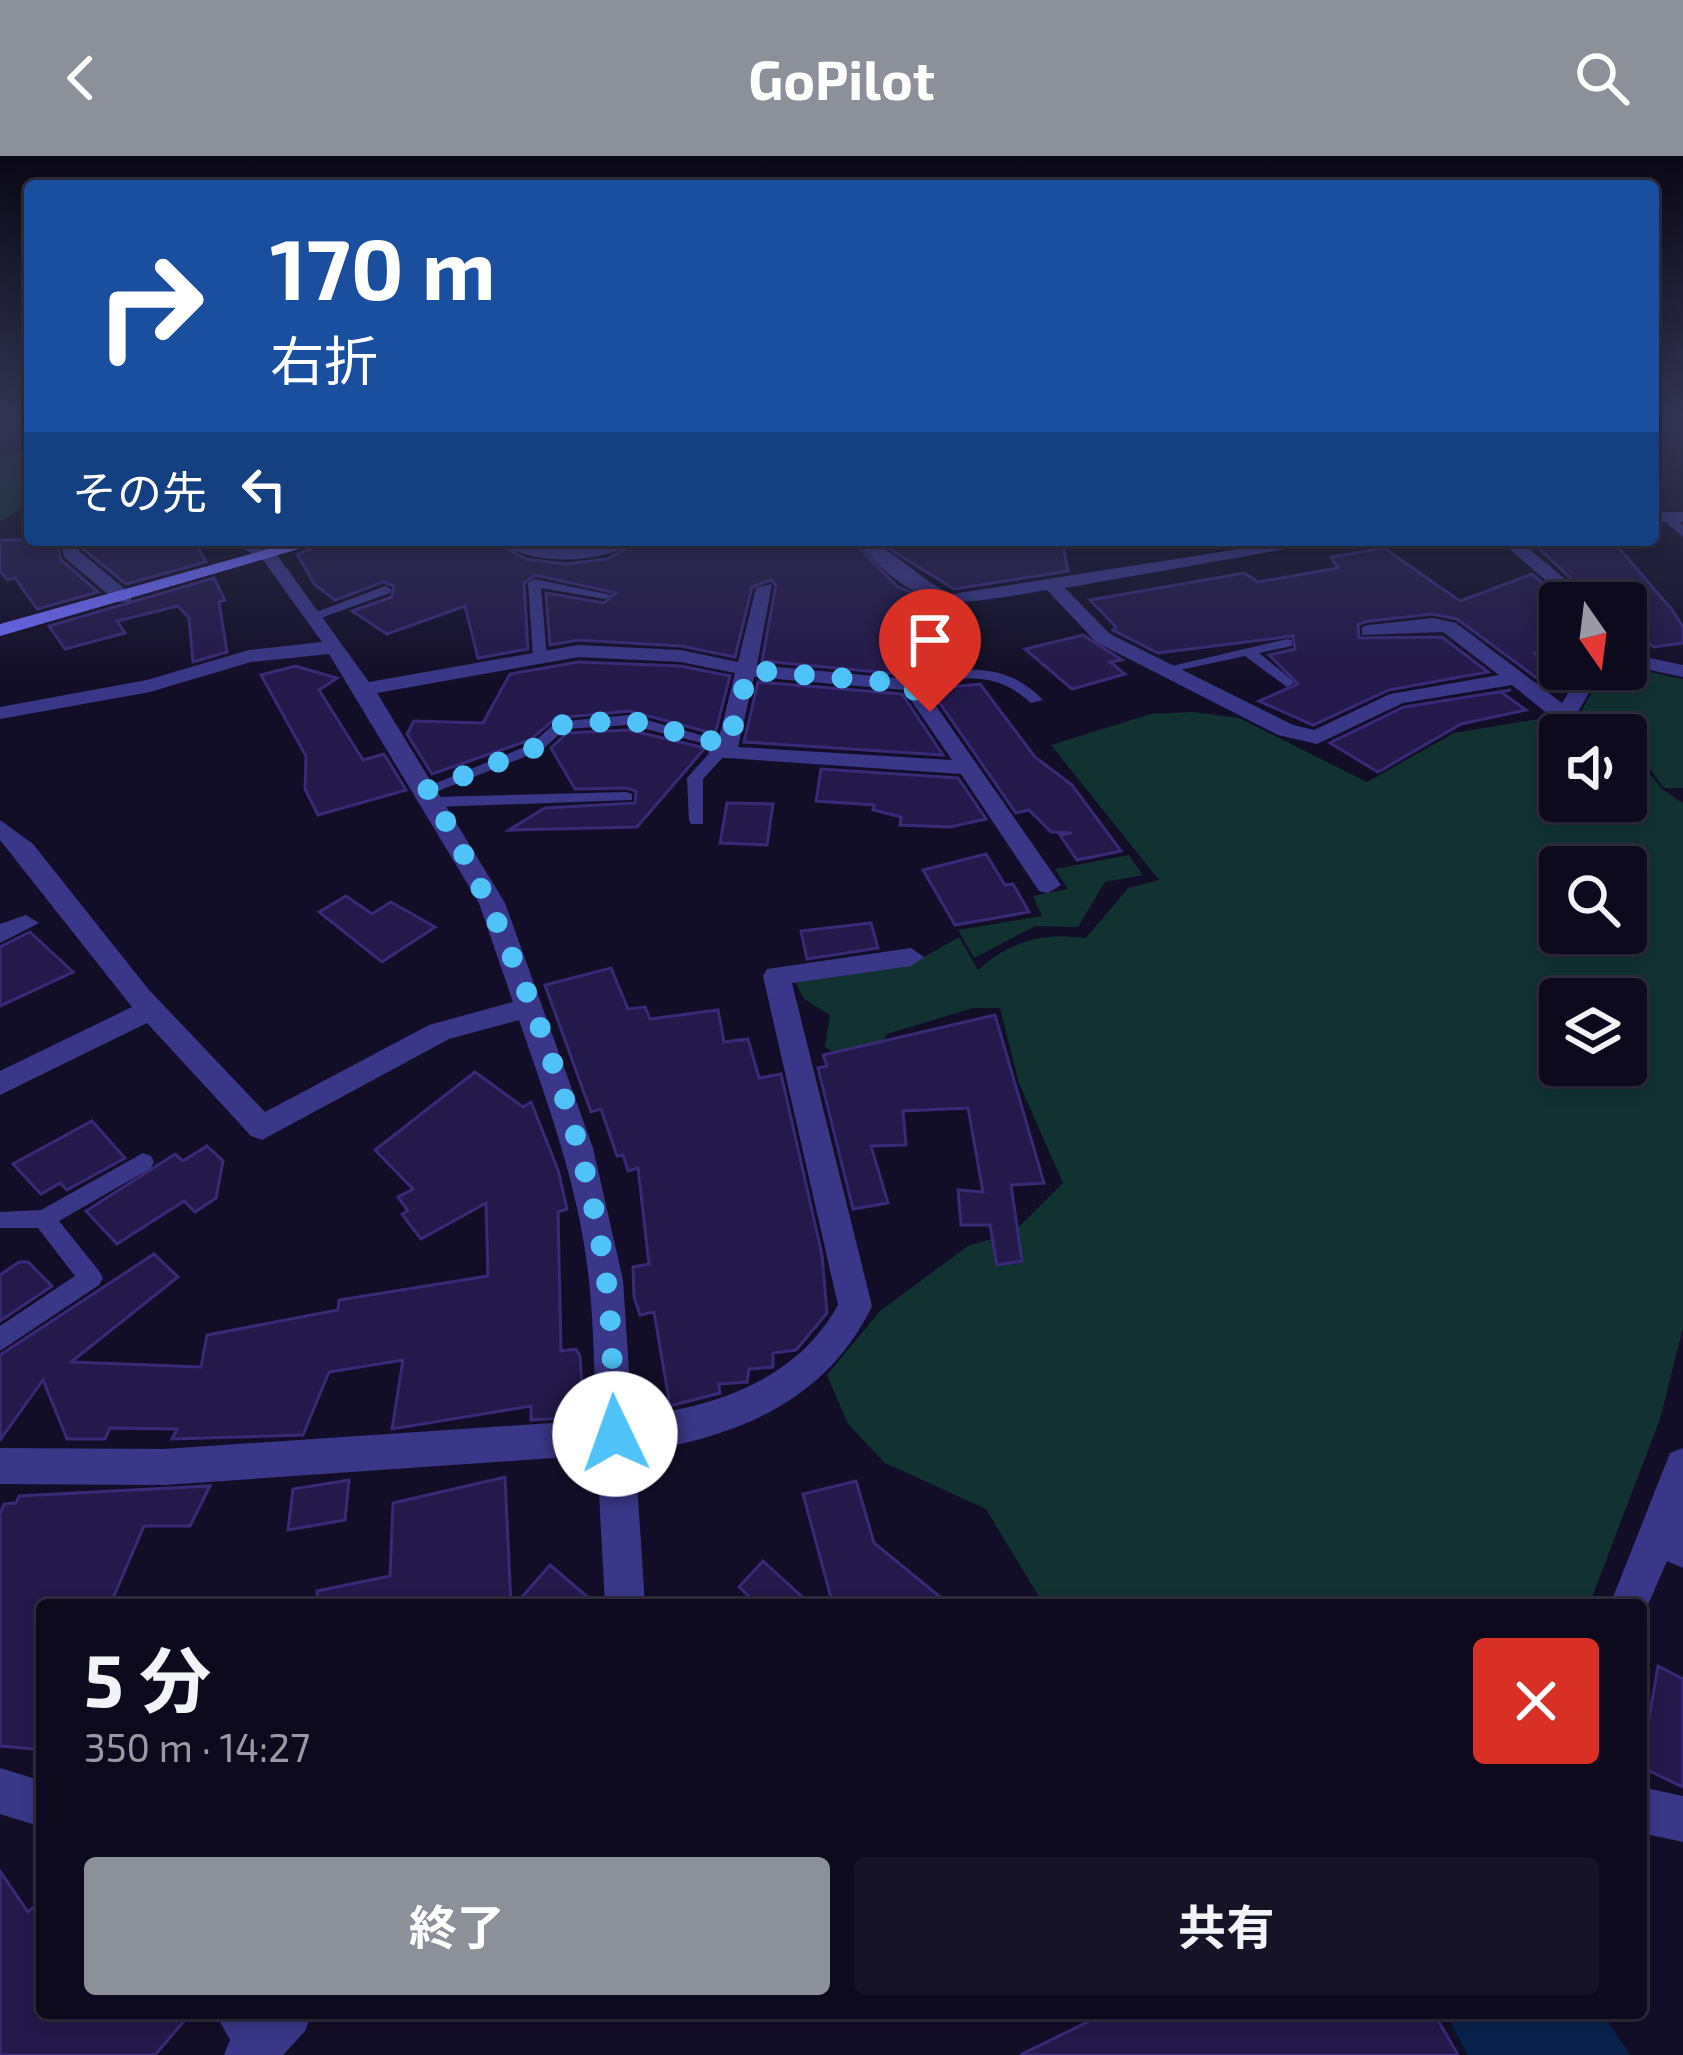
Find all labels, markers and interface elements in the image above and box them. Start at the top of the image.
icon: back [48,45,114,111]
icon: search [1569,45,1635,111]
text: GoPilot [748,46,935,111]
text: 170 m [270,216,496,317]
icon: right [72,228,228,384]
text: 右折 [270,327,378,392]
icon: left [231,456,297,522]
text: その先 [72,464,207,518]
north arrow [1539,582,1647,690]
map controls [1539,582,1647,1086]
pin [879,589,981,712]
icon: arrive [897,607,963,673]
button: sound [1539,714,1647,822]
button: search [1539,846,1647,954]
button: layers [1539,978,1647,1086]
position arrow [552,1371,678,1497]
text: 5 分 [84,1635,211,1721]
button: close [1473,1638,1599,1764]
text: 350 m · 14:27 [84,1723,310,1770]
button: 終了 [84,1857,830,1995]
button: 共有 [854,1857,1599,1995]

